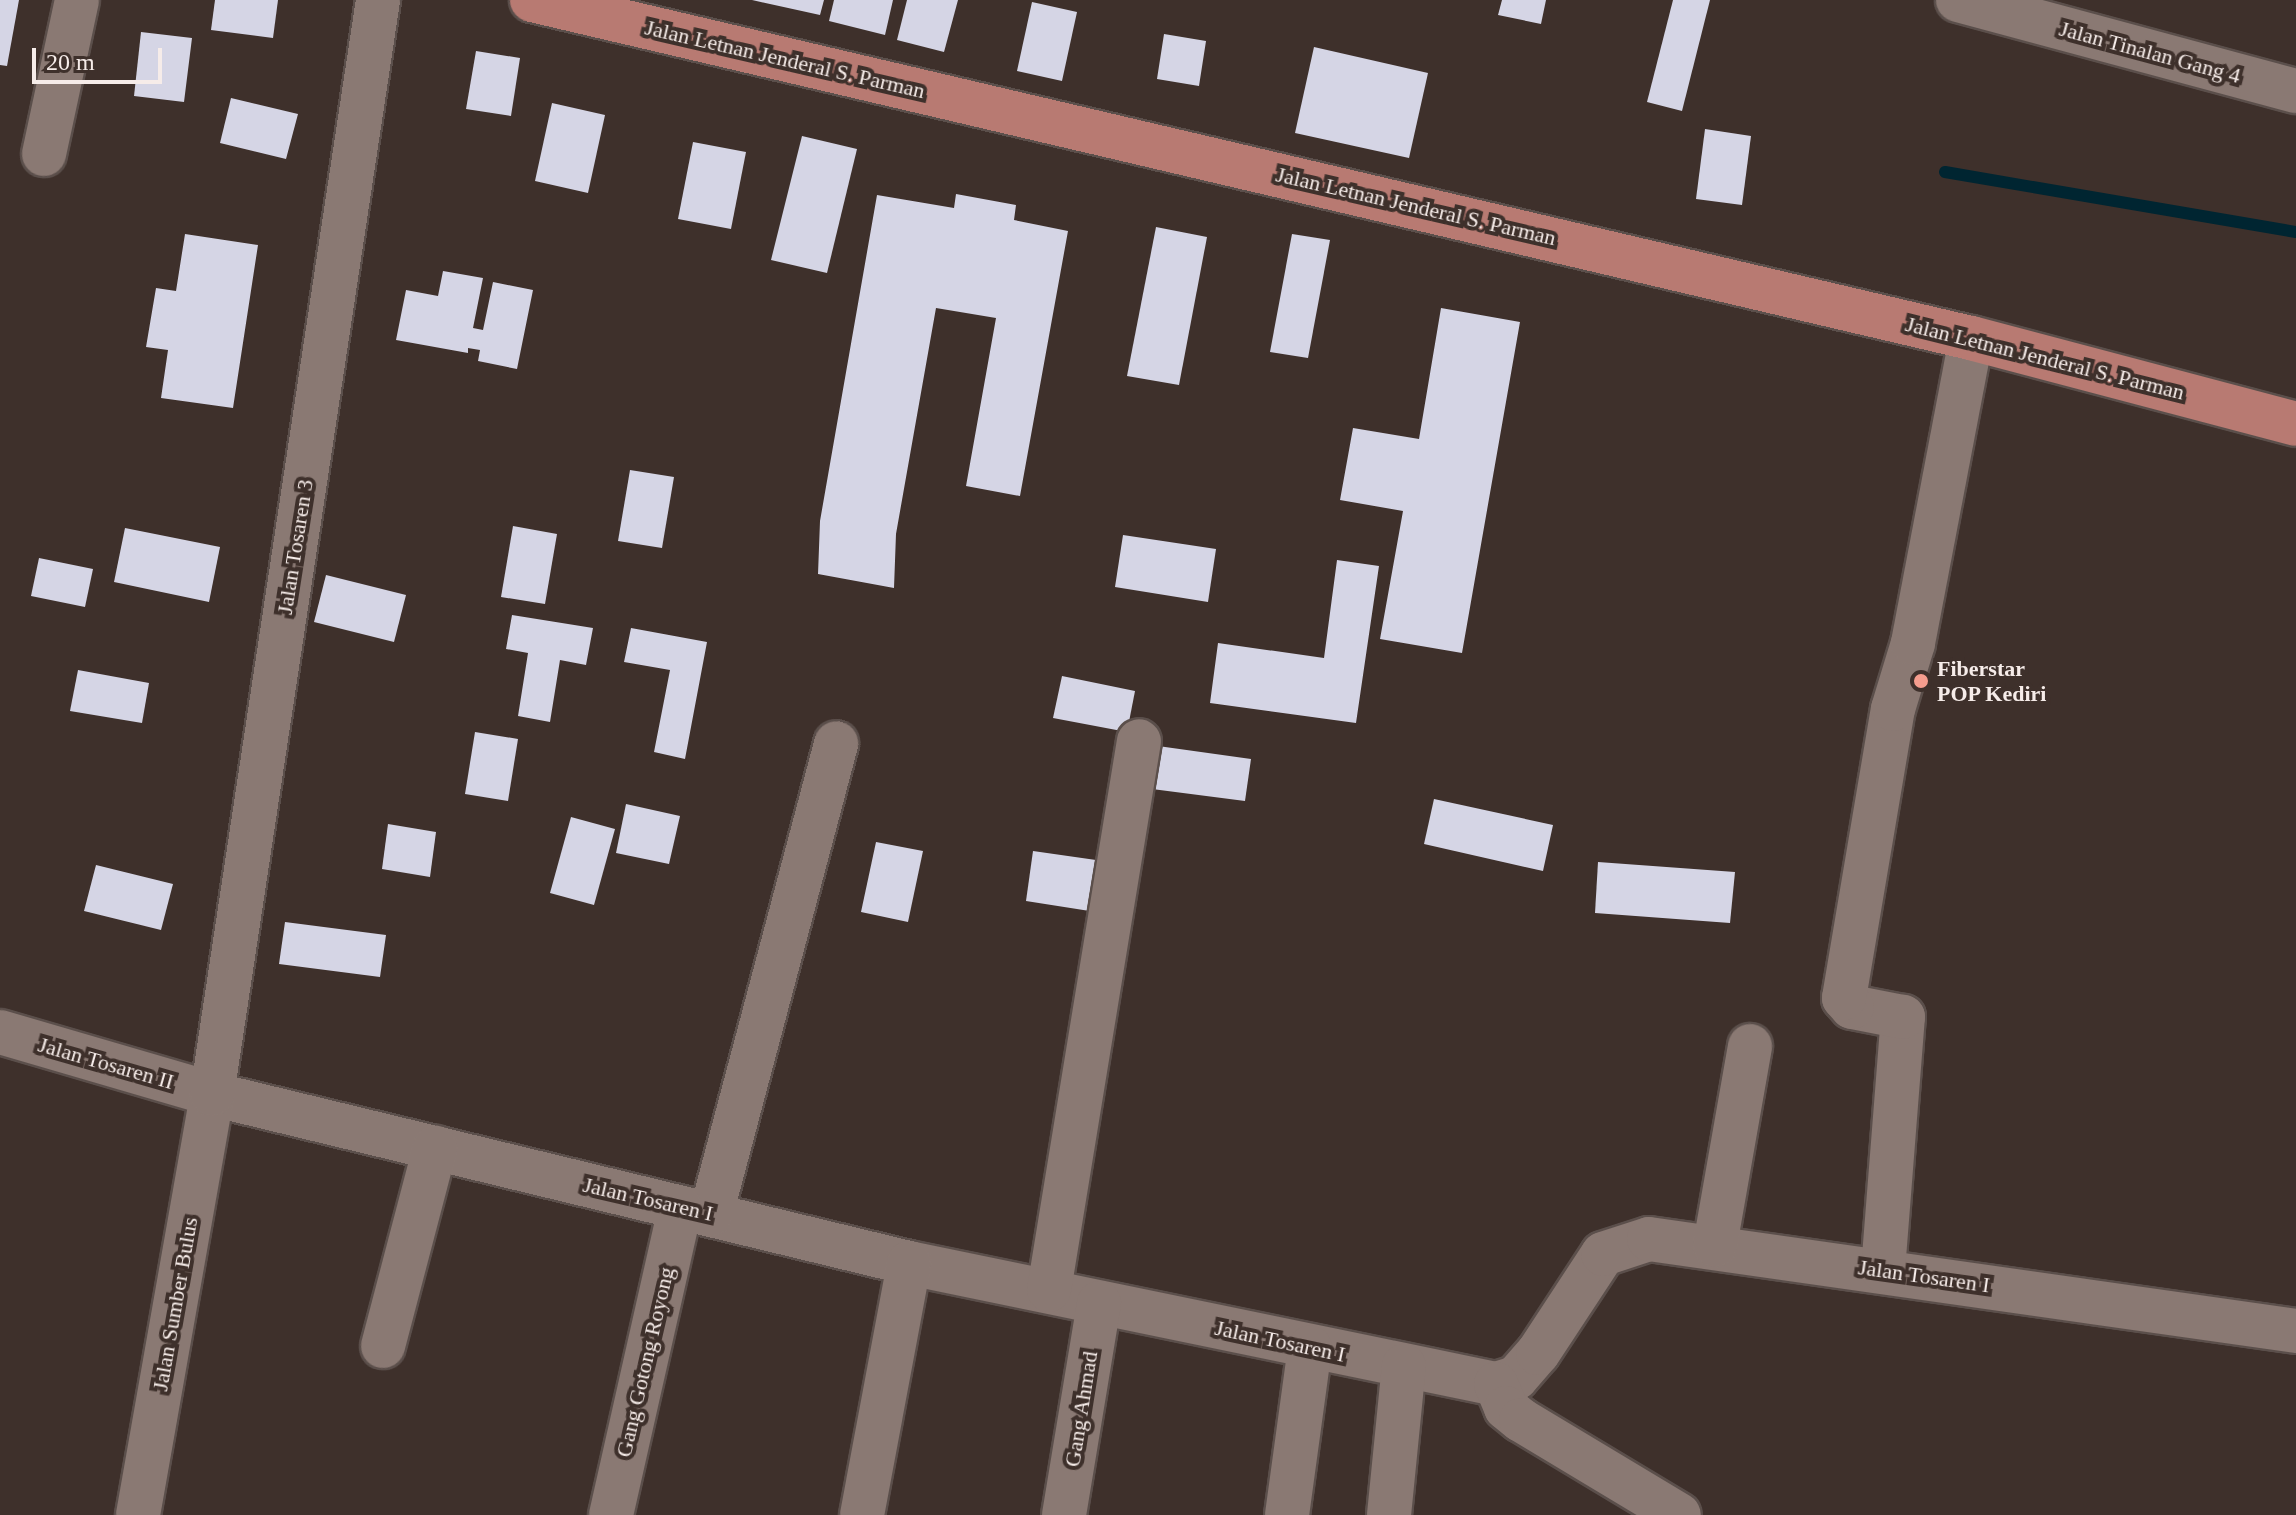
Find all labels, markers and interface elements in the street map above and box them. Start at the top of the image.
street label: Jalan Letnan Jenderal S. Parman [642,14,928,104]
street label: Jalan Tinalan Gang 4 [2056,15,2244,89]
scale bar [36,32,166,82]
text: 20 m [46,49,95,75]
street label: Jalan Letnan Jenderal S. Parman [1273,161,1559,251]
street label: Jalan Letnan Jenderal S. Parman [1903,311,2187,405]
street label: Jalan Tosaren 3 [271,478,319,616]
place label: Fiberstar POP Kediri [1937,655,2048,706]
marker: Fiberstar POP Kediri [1912,672,1930,690]
street label: Jalan Tosaren II [35,1031,177,1095]
street label: Jalan Tosaren I [580,1171,716,1227]
street label: Jalan Sumber Bulus [147,1215,203,1393]
street label: Jalan Tosaren I [1856,1254,1992,1298]
street label: Gang Gotong Royong [610,1264,680,1460]
street label: Jalan Tosaren I [1212,1314,1348,1368]
street label: Gang Ahmad [1059,1349,1103,1469]

